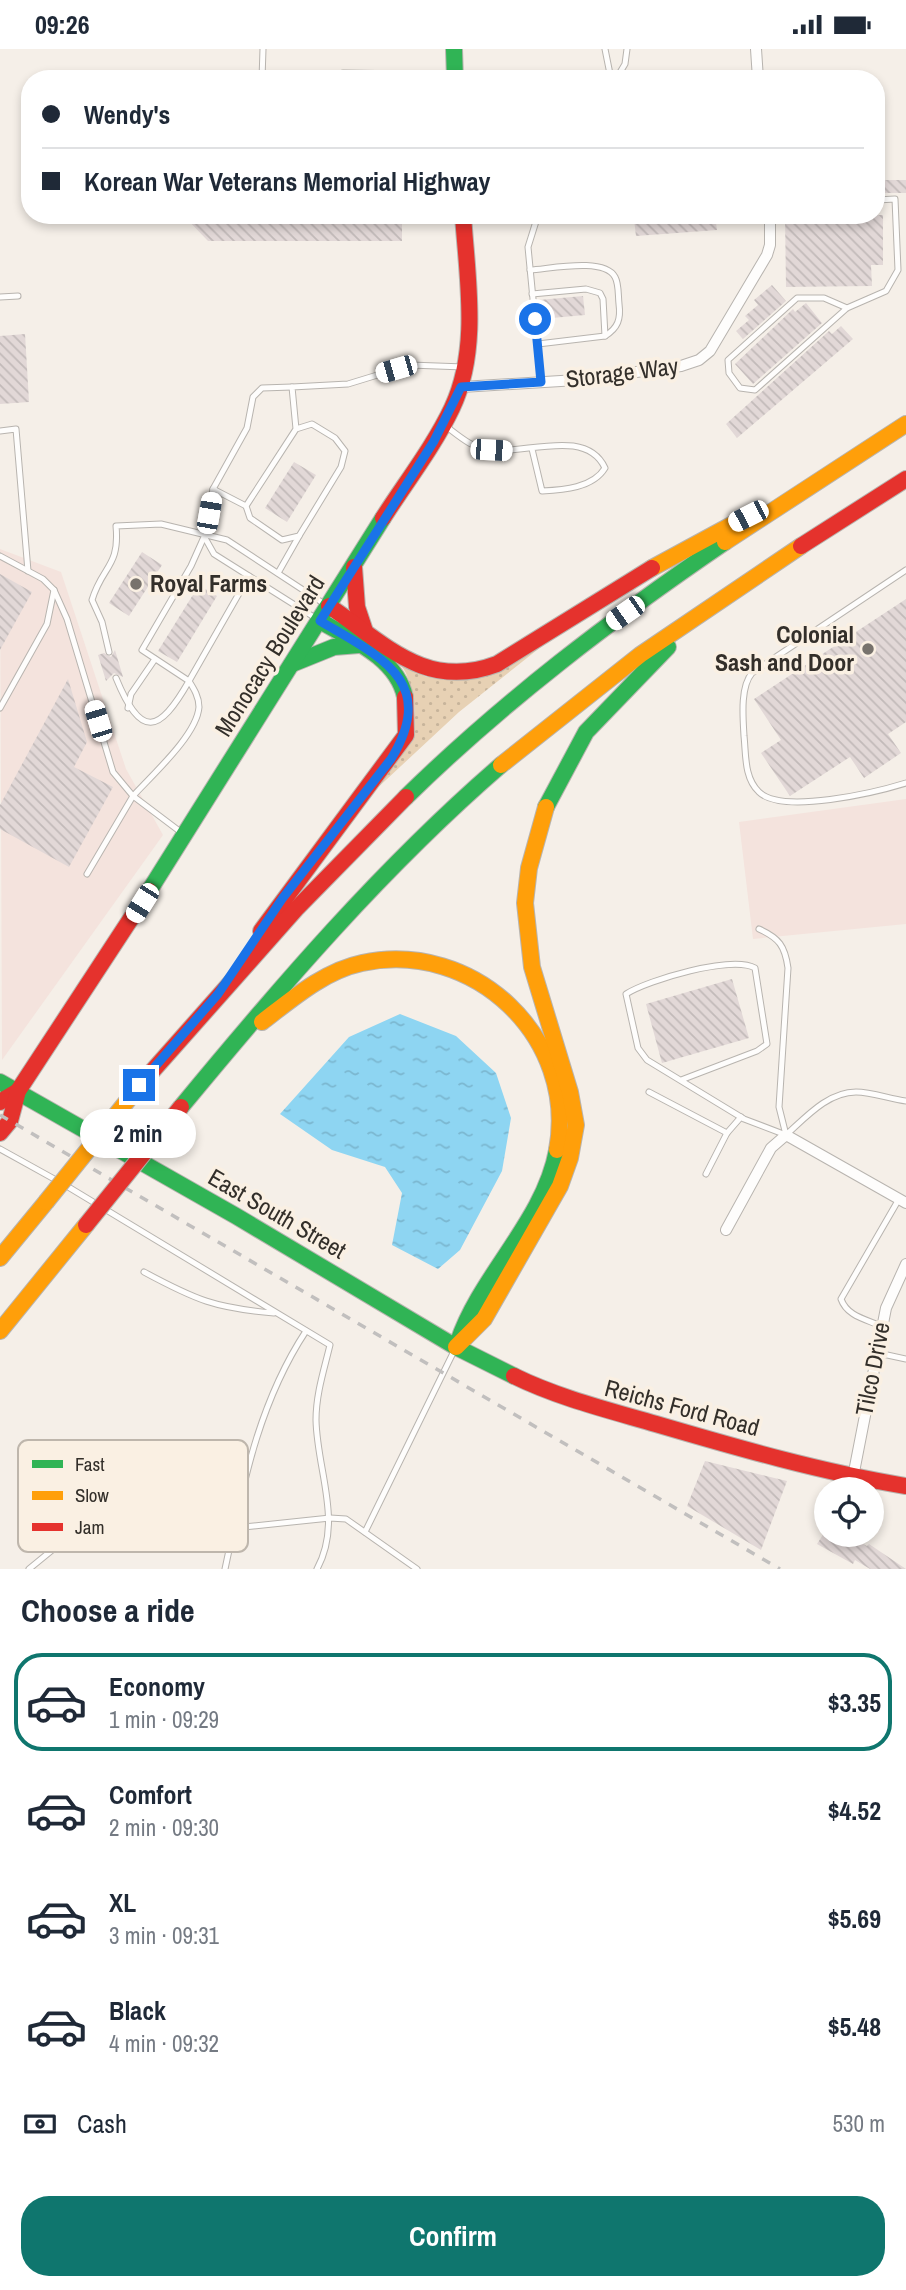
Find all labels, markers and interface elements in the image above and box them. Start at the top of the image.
text: 09:26 [35,7,90,42]
text: Wendy's [84,97,170,132]
text: Korean War Veterans Memorial Highway [84,164,490,199]
route start [519,303,551,335]
street label: Storage Way [564,349,680,395]
car [373,353,420,385]
car [470,438,513,462]
car [196,490,223,536]
car [725,497,772,535]
place label: Royal Farms [150,567,267,599]
street label: Monocacy Boulevard [207,569,331,742]
marker: Royal Farms [128,576,144,592]
car [602,592,649,634]
place label: Colonial Sash and Door [715,618,854,678]
marker: Colonial Sash and Door [860,641,876,657]
car [82,698,115,744]
car [122,880,163,926]
route end [123,1069,155,1101]
callout: 2 min [81,1109,197,1159]
text: 2 min [113,1118,163,1149]
street label: East South Street [203,1161,353,1266]
street label: Tilco Drive [847,1319,897,1418]
street label: Reichs Ford Road [601,1371,763,1443]
legend [18,1440,248,1552]
text: Fast [75,1451,105,1477]
map controls [814,1477,884,1547]
button: locate [814,1477,884,1547]
text: Slow [75,1482,110,1508]
text: Jam [75,1514,104,1540]
text: Choose a ride [21,1589,195,1632]
text: Economy [109,1669,205,1704]
icon: car [25,1671,88,1734]
text: $3.35 [828,1685,881,1720]
text: 1 min · 09:29 [109,1704,219,1735]
text: Comfort [109,1777,192,1812]
icon: car [25,1779,88,1842]
text: $4.52 [828,1793,881,1828]
text: 2 min · 09:30 [109,1812,219,1843]
text: XL [109,1885,136,1920]
icon: car [25,1887,88,1950]
text: $5.69 [828,1901,881,1936]
text: 3 min · 09:31 [109,1920,219,1951]
text: Black [109,1993,166,2028]
icon: car [25,1995,88,2058]
text: $5.48 [828,2009,881,2044]
text: 4 min · 09:32 [109,2028,219,2059]
icon: cash [21,2105,59,2143]
text: Cash [77,2106,127,2141]
text: 530 m [833,2108,885,2139]
button: Confirm [21,2196,885,2276]

